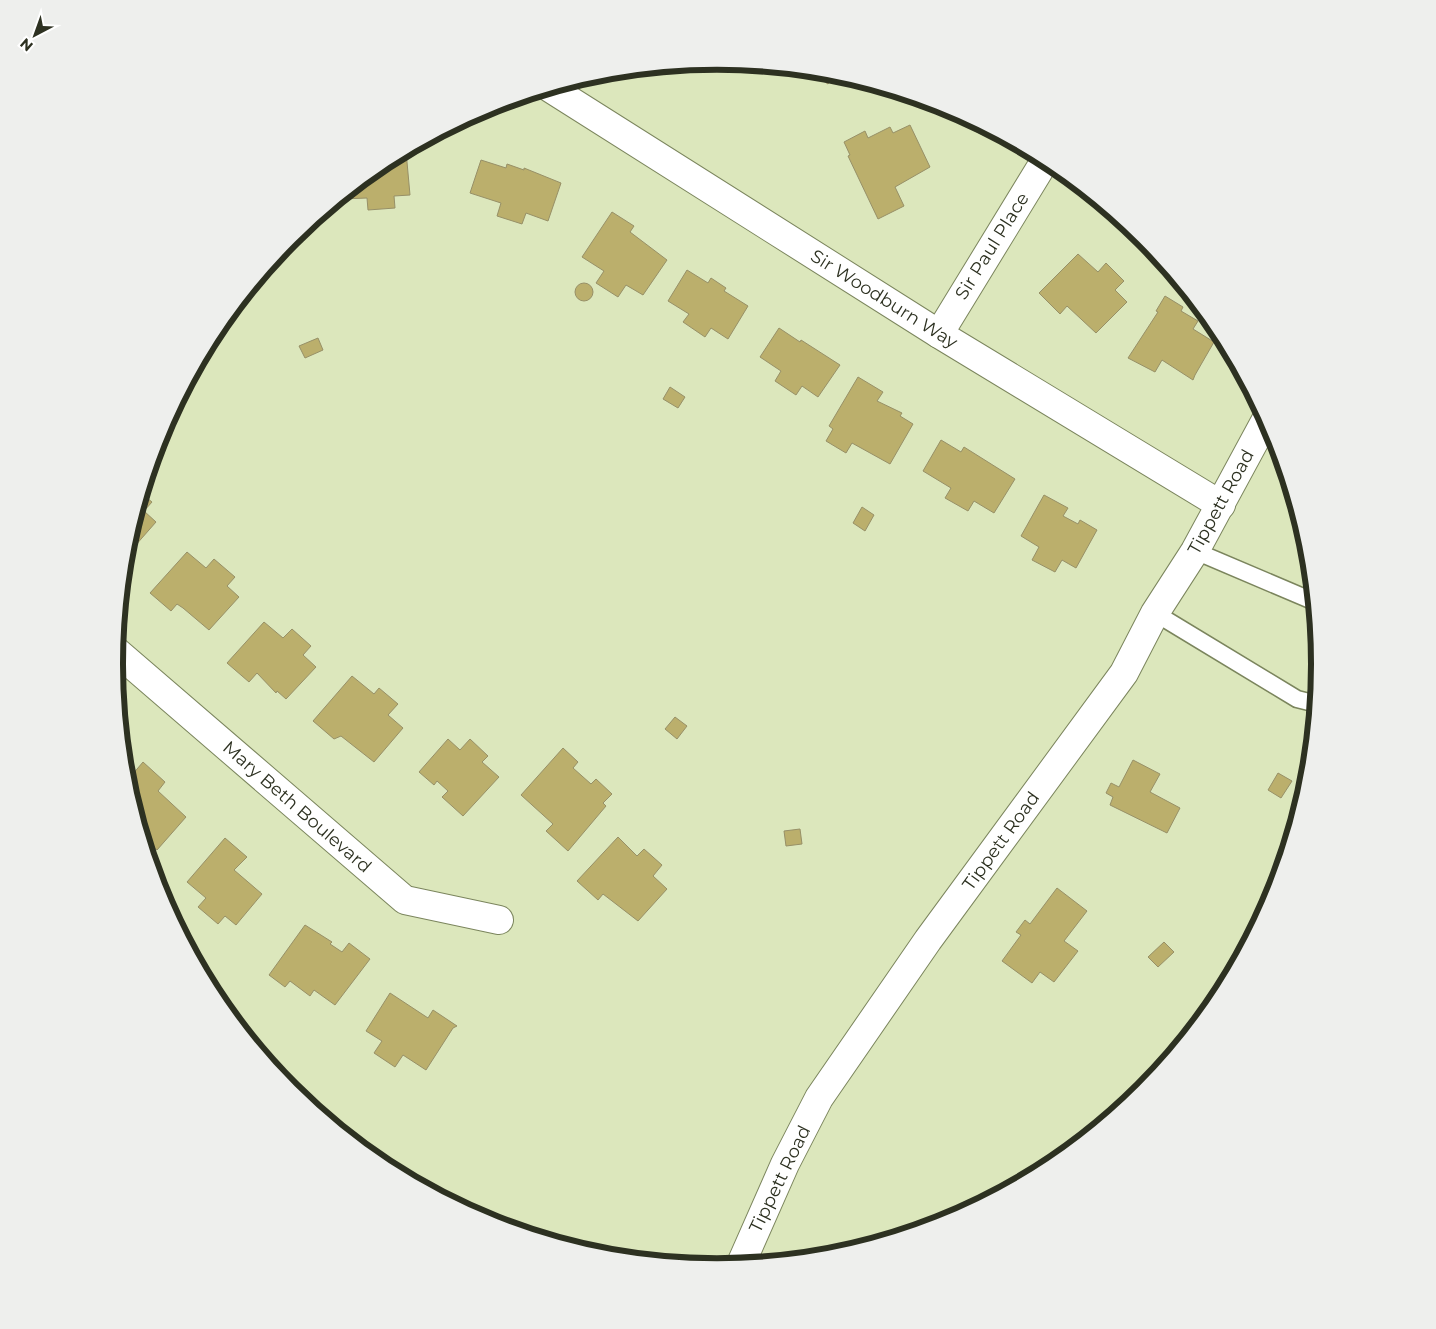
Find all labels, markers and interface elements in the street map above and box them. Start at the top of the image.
north arrow [10,10,60,60]
text: N [16,34,37,55]
street label: Sir Paul Place [950,188,1034,304]
street label: Sir Woodburn Way [807,245,962,353]
street label: Tippett Road [1183,446,1259,558]
street label: Mary Beth Boulevard [218,736,376,878]
street label: Tippett Road [958,787,1044,895]
street label: Tippett Road [745,1122,815,1236]

